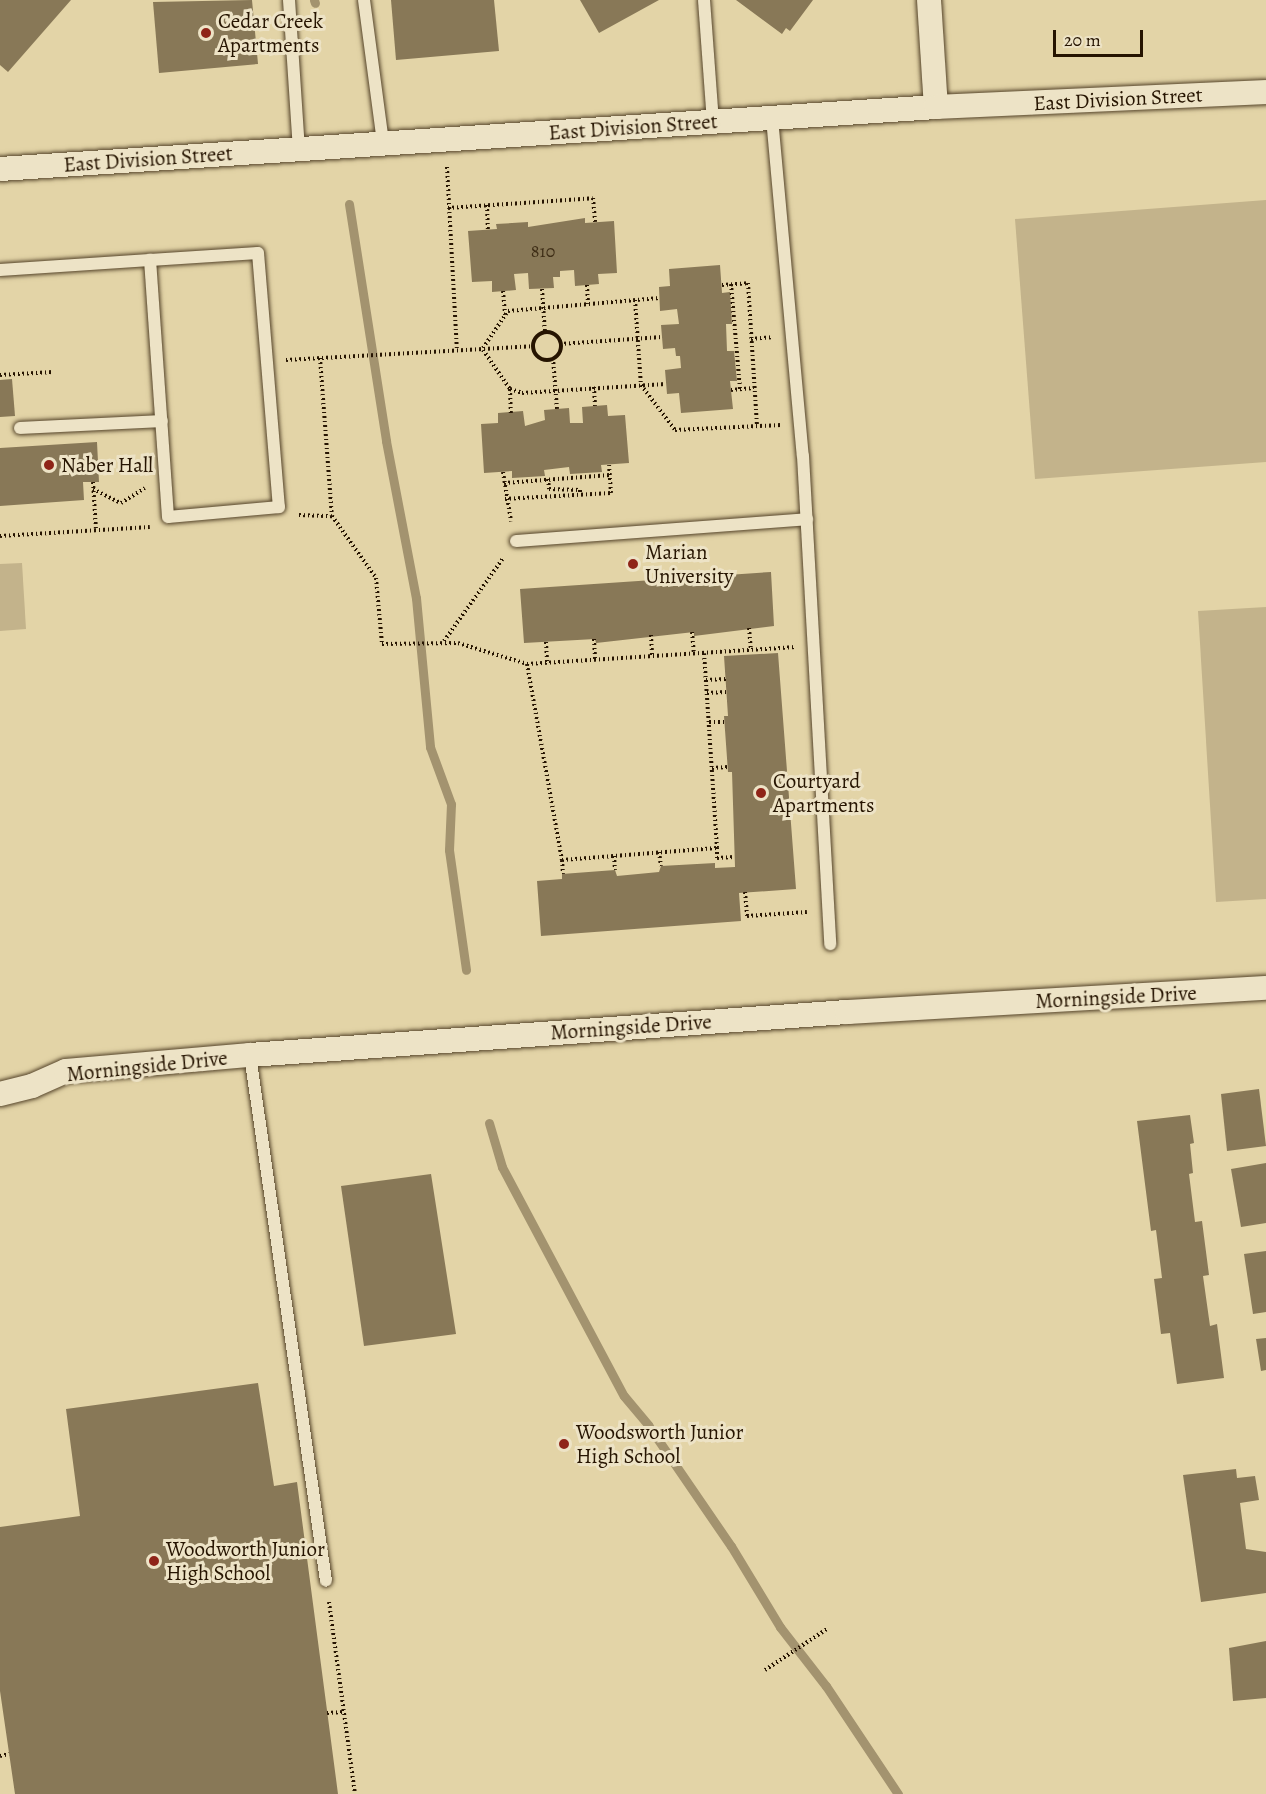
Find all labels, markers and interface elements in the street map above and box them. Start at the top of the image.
place label: Cedar Creek Apartments [218,8,323,58]
scale bar [1056,18,1146,56]
marker: Cedar Creek Apartments [199,26,213,40]
text: 20 m [1064,28,1101,52]
street label: East Division Street [1033,82,1203,116]
street label: East Division Street [548,109,718,145]
street label: East Division Street [63,141,233,177]
house number: 810 [531,240,555,262]
place label: Naber Hall [61,452,153,478]
marker: Naber Hall [42,458,56,472]
place label: Marian University [645,539,733,589]
marker: Marian University [626,557,640,571]
place label: Courtyard Apartments [773,768,874,818]
marker: Courtyard Apartments [754,786,768,800]
street label: Morningside Drive [1035,980,1197,1014]
street label: Morningside Drive [549,1009,713,1045]
street label: Morningside Drive [65,1045,229,1087]
place label: Woodsworth Junior High School [576,1419,743,1469]
marker: Woodsworth Junior High School [557,1437,571,1451]
place label: Woodworth Junior High School [166,1536,325,1586]
marker: Woodworth Junior High School [147,1554,161,1568]

